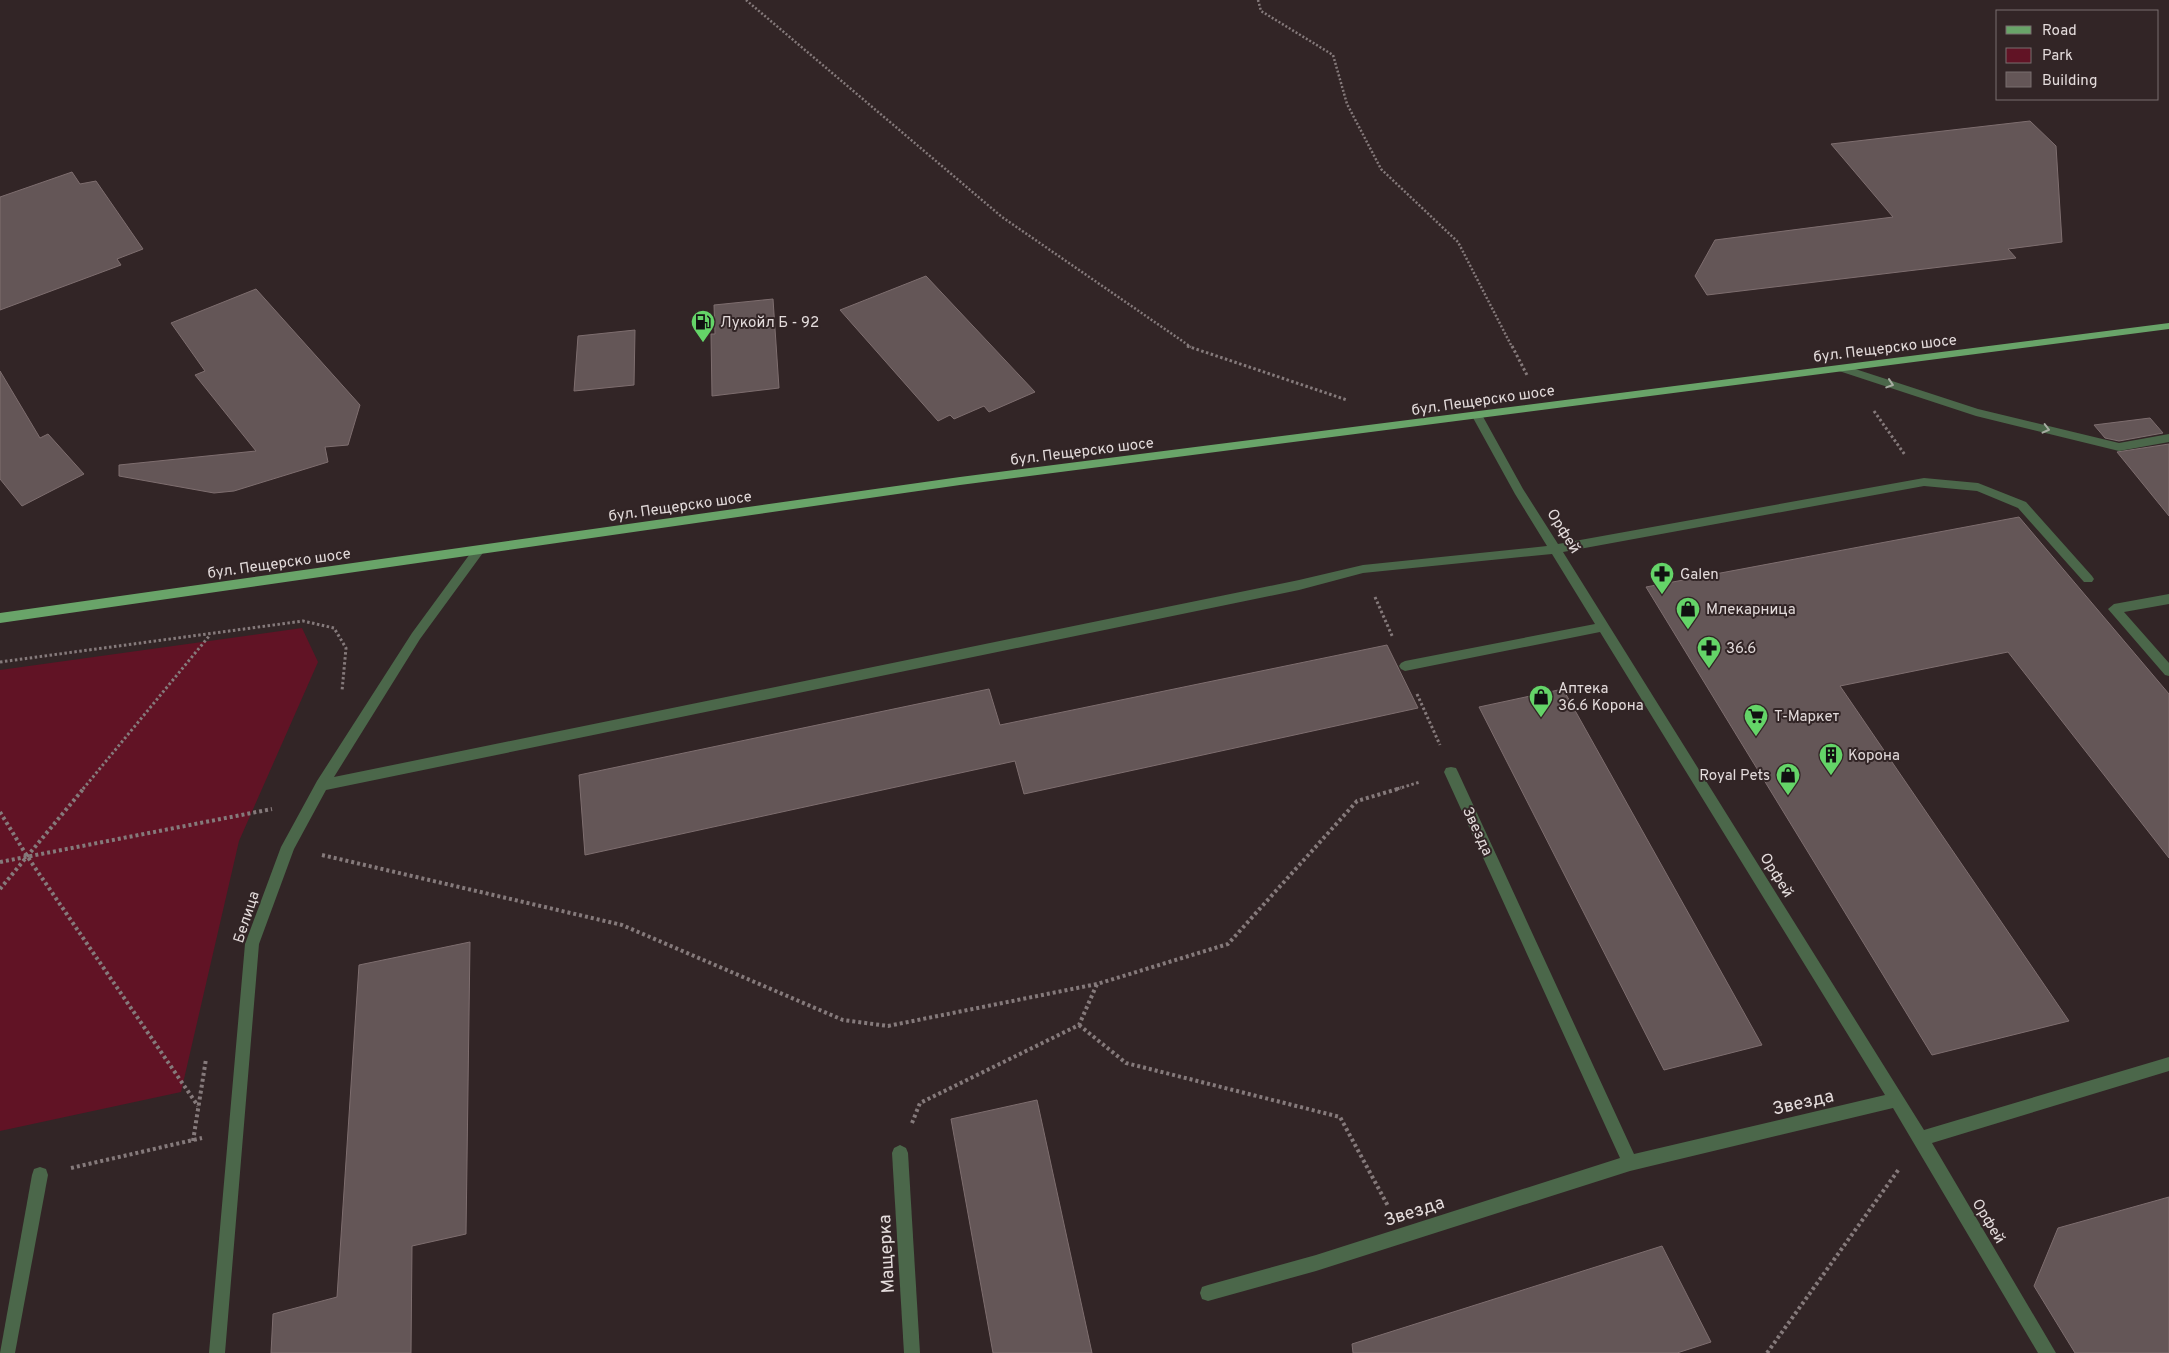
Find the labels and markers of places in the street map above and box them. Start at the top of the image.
fuel station icon: Лукойл Б - 92 [690,309,716,343]
place label: Лукойл Б - 92 [720,314,819,333]
pharmacy icon: Galen [1649,561,1675,595]
place label: Galen [1680,566,1719,585]
shop icon: Млекарница [1675,596,1701,630]
place label: Млекарница [1706,601,1796,620]
pharmacy icon: 36.6 [1696,635,1722,669]
place label: 36.6 [1726,640,1756,659]
place label: Аптека 36.6 Корона [1558,680,1644,716]
shop icon: Аптека 36.6 Корона [1528,684,1554,718]
supermarket icon: Т-Маркет [1743,703,1769,737]
place label: Т-Маркет [1774,708,1840,727]
building icon: Корона [1818,742,1844,776]
place label: Корона [1848,747,1900,766]
shop icon: Royal Pets [1775,762,1801,796]
place label: Royal Pets [1699,767,1770,786]

